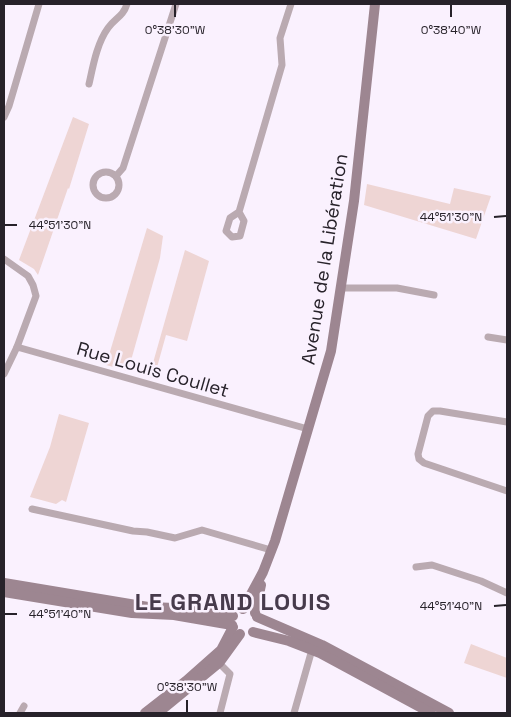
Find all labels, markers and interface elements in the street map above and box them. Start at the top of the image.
text: 0°38'30"W [145,22,206,38]
text: 0°38'40"W [421,22,482,38]
street label: Avenue de la Libération [295,152,354,366]
text: 44°51'30"N [420,209,482,225]
text: 44°51'30"N [29,217,91,233]
street label: Rue Louis Coullet [74,336,232,403]
district label: LE GRAND LOUIS [135,586,331,617]
text: 44°51'40"N [420,598,482,614]
text: 44°51'40"N [29,606,91,622]
text: 0°38'30"W [157,679,218,695]

